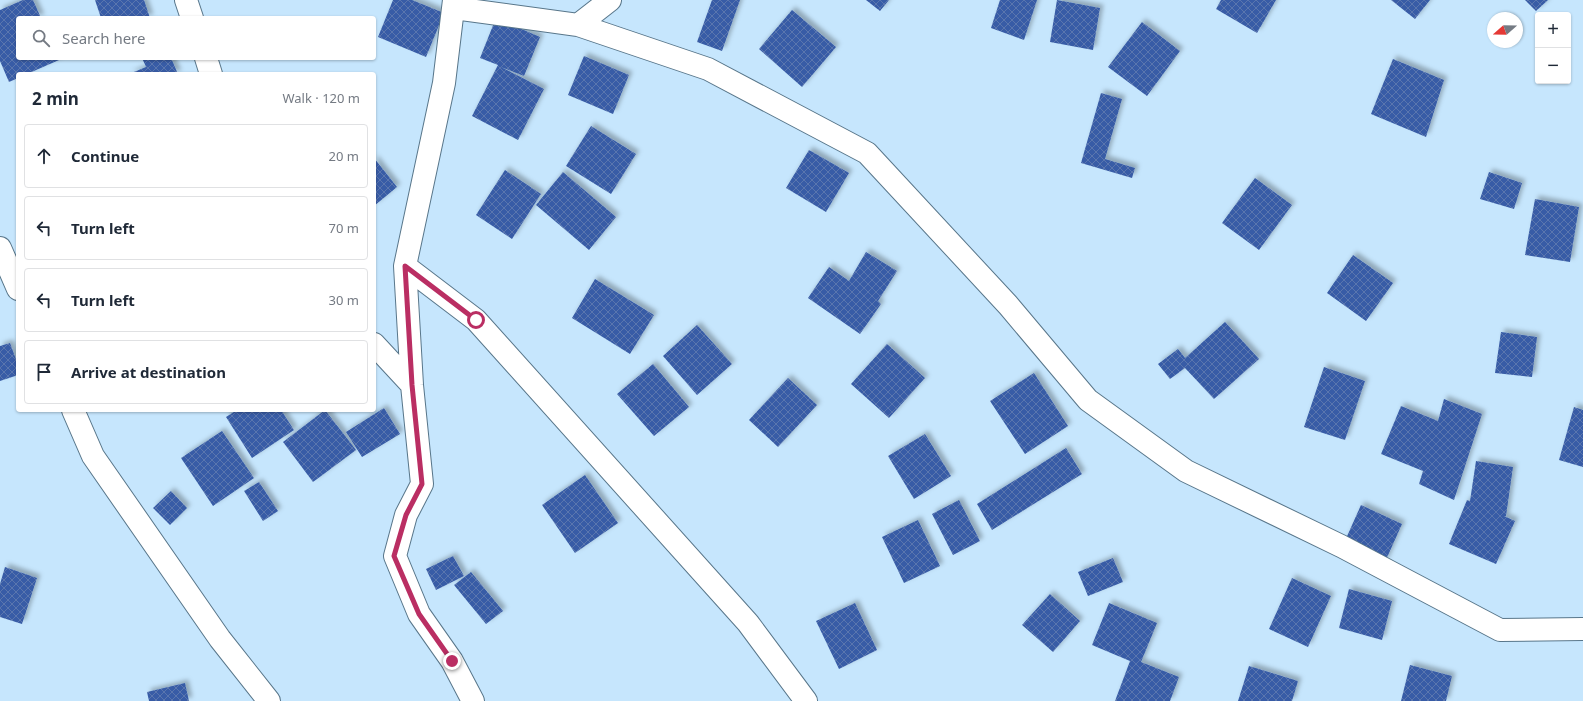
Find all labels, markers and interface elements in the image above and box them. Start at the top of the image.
north arrow [1487,12,1523,48]
map controls [1535,12,1571,84]
button: + [1535,12,1571,48]
search box [16,16,376,60]
icon: search [30,27,52,49]
text: Search here [62,28,145,48]
button: − [1535,48,1571,84]
text: 2 min [32,87,79,110]
text: Walk · 120 m [282,89,360,107]
icon: ahead [33,145,55,167]
text: Continue [71,146,139,166]
text: 20 m [329,147,359,165]
icon: left [33,217,55,239]
text: Turn left [71,218,135,238]
text: 70 m [329,219,359,237]
icon: left [33,289,55,311]
text: Turn left [71,290,135,310]
text: 30 m [329,291,359,309]
route start [467,311,485,329]
icon: arrive [33,361,55,383]
text: Arrive at destination [71,362,226,382]
route end [443,652,461,670]

